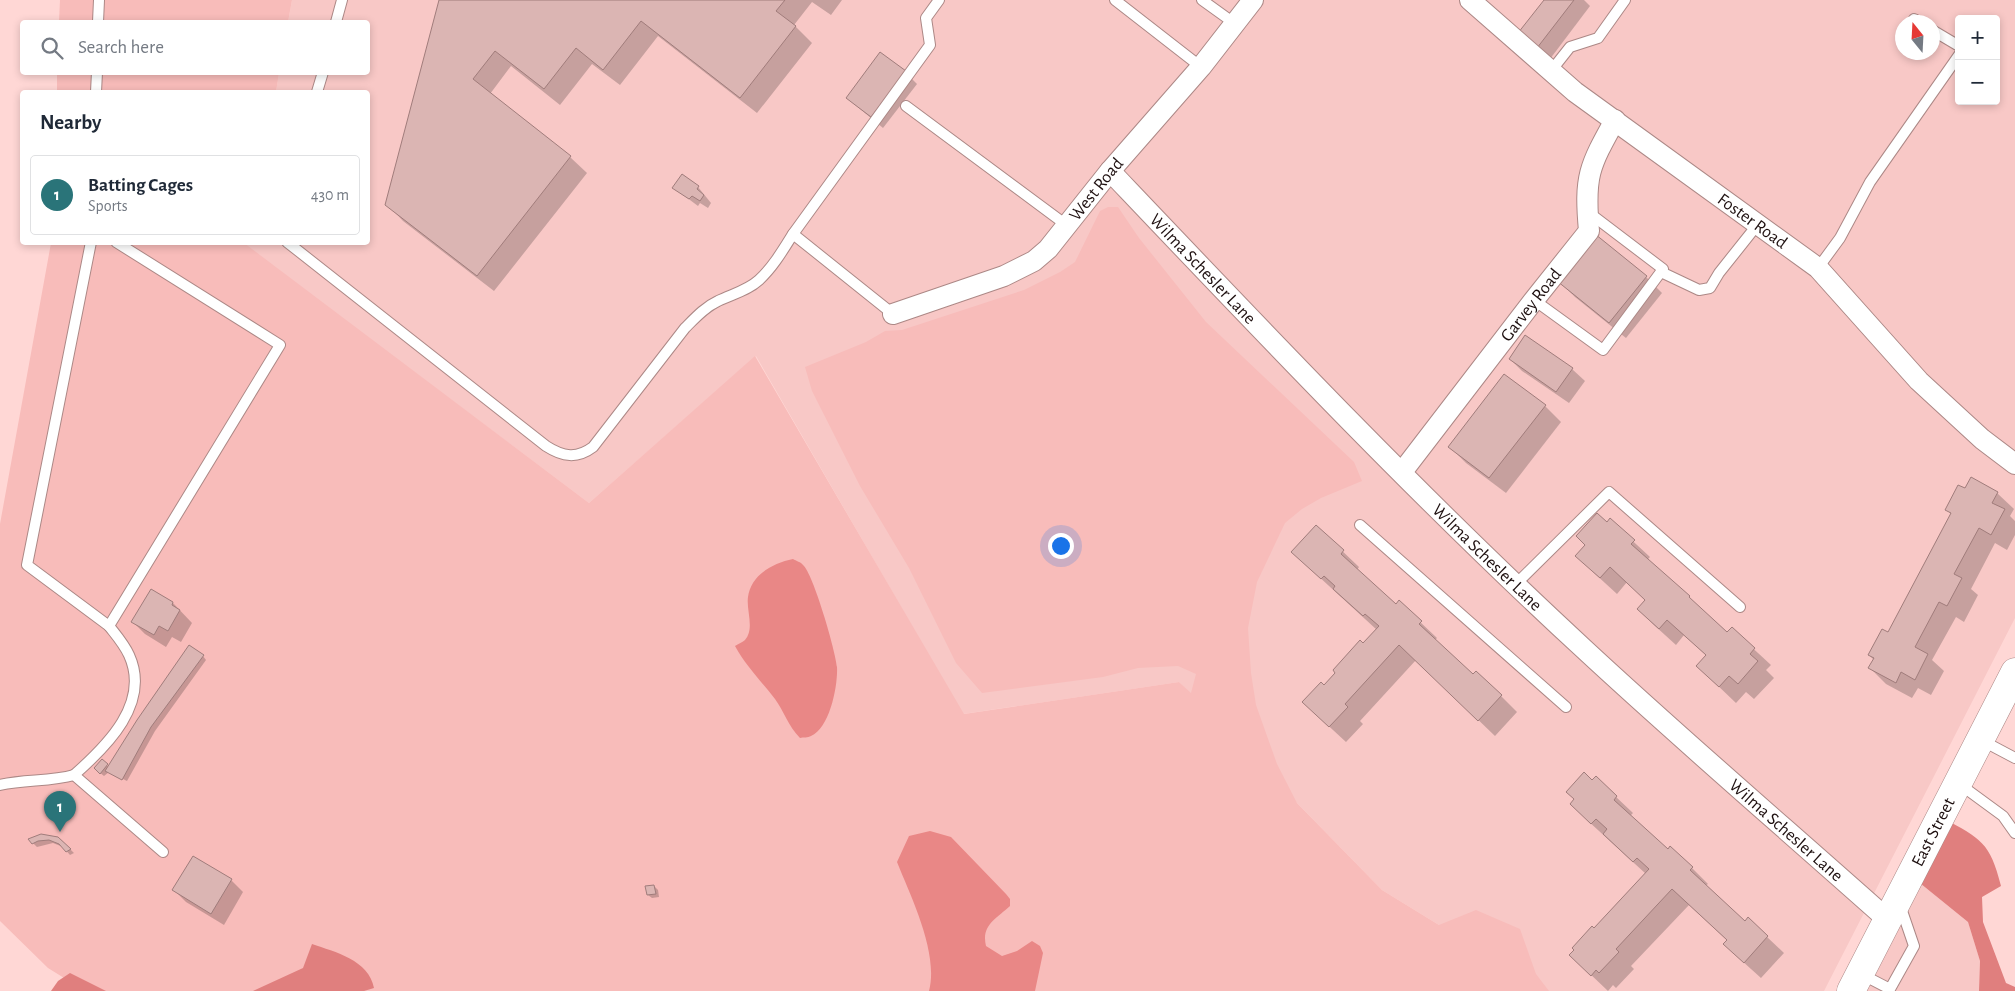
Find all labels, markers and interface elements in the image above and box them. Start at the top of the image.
north arrow [1895,15,1940,60]
map controls [1955,15,2000,105]
button: + [1955,15,2000,60]
search box [20,20,370,75]
icon: search [38,34,66,62]
text: Search here [78,38,164,57]
button: − [1955,60,2000,105]
text: Nearby [40,112,101,133]
street label: West Road [1066,155,1127,224]
text: Batting Cages [88,176,193,195]
text: 1 [54,187,60,203]
text: 430 m [311,187,349,203]
street label: Foster Road [1714,190,1790,253]
text: Sports [88,198,128,214]
street label: Wilma Schesler Lane [1146,211,1259,328]
street label: Garvey Road [1498,266,1565,345]
street label: Wilma Schesler Lane [1428,501,1545,615]
your location [1048,533,1074,559]
street label: Wilma Schesler Lane [1725,776,1846,885]
pin: 1 [44,791,76,832]
street label: East Street [1909,795,1959,869]

